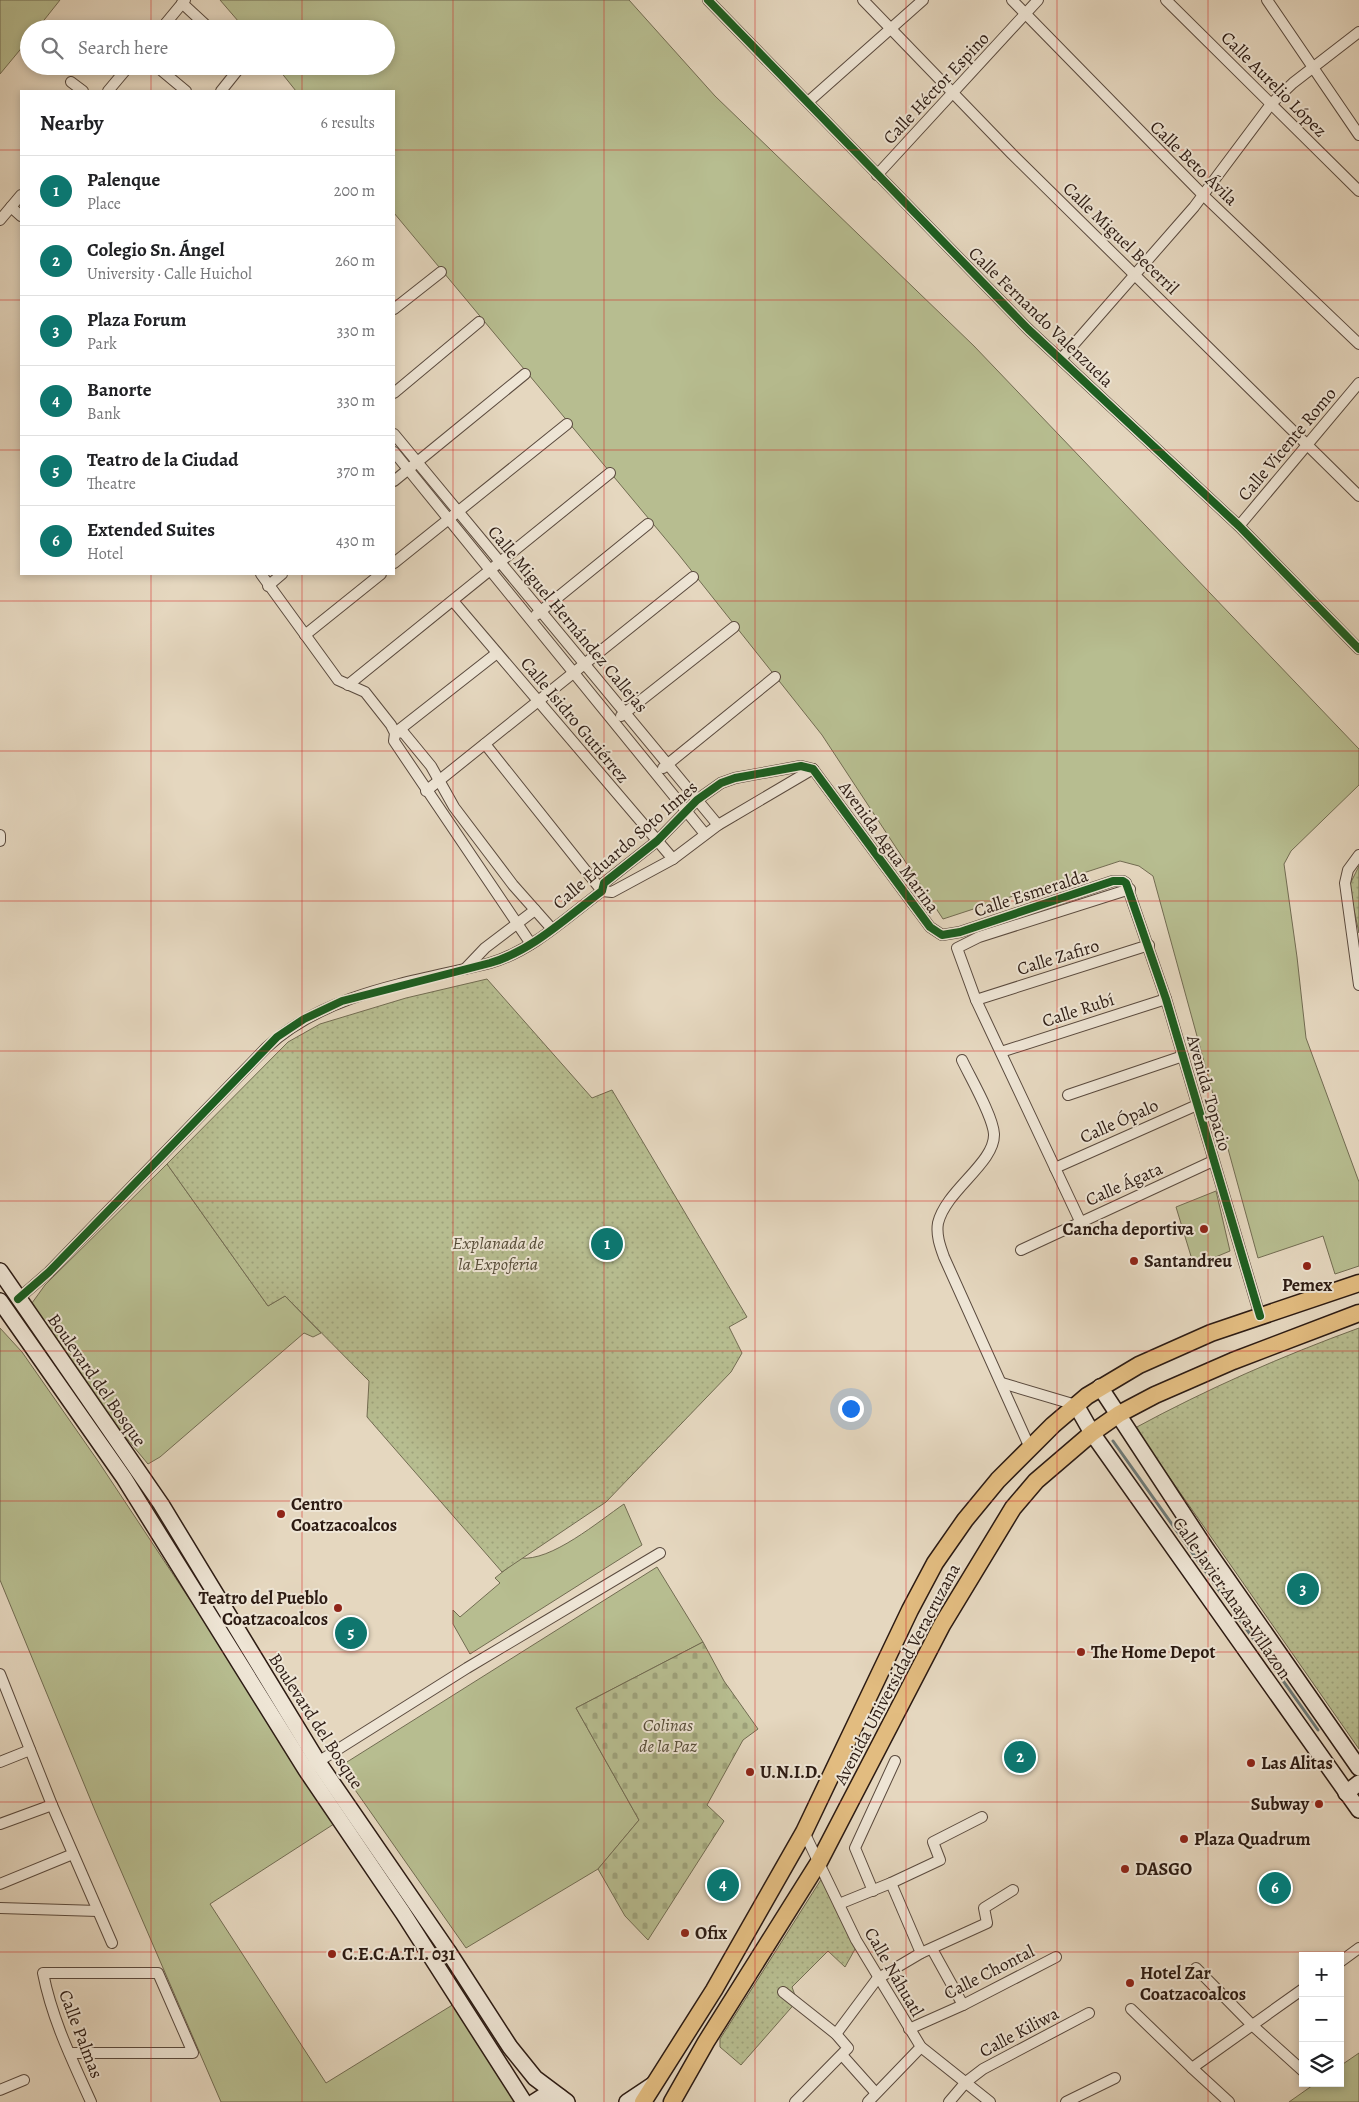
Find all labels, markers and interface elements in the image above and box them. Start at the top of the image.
search box [20,20,395,75]
street label: Calle Aurelio López [1216,26,1332,142]
street label: Calle Héctor Espino [878,27,994,149]
icon: search [38,34,66,62]
text: Search here [78,35,168,61]
text: Nearby [40,109,103,137]
text: 6 results [321,112,375,134]
street label: Calle Beto Ávila [1145,115,1243,211]
text: Palenque [87,167,160,193]
street label: Calle Miguel Becerril [1058,176,1185,300]
text: 1 [53,180,59,202]
text: 200 m [334,180,375,202]
text: Place [87,193,121,215]
text: Colegio Sn. Ángel [87,237,225,263]
street label: Calle Fernando Valenzuela [963,241,1119,393]
text: 2 [52,250,60,272]
text: 260 m [335,250,375,272]
text: University · Calle Huichol [87,263,252,285]
text: Plaza Forum [87,307,186,333]
text: 3 [53,320,59,342]
text: 330 m [337,320,375,342]
text: Park [87,333,117,355]
text: Banorte [87,377,151,403]
street label: Calle Vicente Romo [1232,382,1342,506]
text: 4 [52,390,60,412]
text: 330 m [337,390,375,412]
text: Bank [87,403,121,425]
text: Teatro de la Ciudad [87,447,239,473]
text: 5 [53,460,59,482]
text: 370 m [337,460,375,482]
text: Theatre [87,473,136,495]
text: Extended Suites [87,517,215,543]
street label: Calle Miguel Hernández Callejas [482,520,654,718]
text: 6 [52,530,60,552]
text: 430 m [336,530,375,552]
text: Hotel [87,543,123,565]
street label: Calle Isidro Gutiérrez [515,652,635,788]
street label: Calle Eduardo Soto Innes [547,775,703,915]
street label: Avenida Agua Marina [832,775,945,918]
street label: Calle Esmeralda [971,863,1092,923]
street label: Calle Zafiro [1014,933,1102,981]
street label: Calle Rubí [1039,987,1117,1033]
street label: Avenida Topacio [1181,1031,1237,1154]
street label: Calle Ópalo [1076,1093,1162,1149]
street label: Calle Ágata [1082,1156,1167,1212]
place label: Cancha deportiva [1062,1217,1194,1241]
marker: Cancha deportiva [1198,1223,1210,1235]
pin: 1 [591,1225,623,1263]
park label: Explanada de la Expoferia [452,1231,544,1276]
place label: Santandreu [1144,1249,1232,1273]
marker: Santandreu [1128,1255,1140,1267]
marker: Pemex [1301,1260,1313,1272]
place label: Pemex [1282,1273,1332,1297]
street label: Boulevard del Bosque [42,1309,152,1451]
your location [838,1396,864,1422]
place label: Centro Coatzacoalcos [291,1492,397,1537]
marker: Centro Coatzacoalcos [275,1508,287,1520]
street label: Calle Javier Anaya Villazon [1167,1512,1297,1684]
street label: Avenida Universidad Veracruzana [828,1559,966,1790]
pin: 3 [1287,1570,1319,1608]
place label: Teatro del Pueblo Coatzacoalcos [199,1586,328,1631]
marker: Teatro del Pueblo Coatzacoalcos [332,1602,344,1614]
pin: 5 [335,1614,367,1652]
place label: The Home Depot [1091,1640,1216,1664]
marker: The Home Depot [1075,1646,1087,1658]
street label: Boulevard del Bosque [263,1648,369,1794]
park label: Colinas de la Paz [639,1713,698,1758]
pin: 2 [1004,1738,1036,1776]
place label: Las Alitas [1261,1751,1333,1775]
marker: Las Alitas [1245,1757,1257,1769]
place label: U.N.I.D. [760,1760,822,1784]
marker: U.N.I.D. [744,1766,756,1778]
place label: Subway [1251,1792,1310,1816]
marker: Subway [1313,1798,1325,1810]
place label: Plaza Quadrum [1194,1827,1311,1851]
marker: Plaza Quadrum [1178,1833,1190,1845]
place label: DASGO [1135,1857,1192,1881]
marker: DASGO [1119,1863,1131,1875]
pin: 4 [707,1866,739,1904]
pin: 6 [1259,1869,1291,1907]
place label: Ofix [695,1921,727,1945]
street label: Calle Náhuatl [859,1923,929,2021]
marker: Ofix [679,1927,691,1939]
street label: Calle Chontal [940,1939,1039,2005]
place label: C.E.C.A.T.I. 031 [342,1942,456,1966]
marker: C.E.C.A.T.I. 031 [326,1948,338,1960]
map controls [1299,1952,1344,2087]
button: + [1299,1952,1344,1997]
place label: Hotel Zar Coatzacoalcos [1140,1961,1246,2006]
marker: Hotel Zar Coatzacoalcos [1124,1977,1136,1989]
street label: Calle Palmas [53,1986,109,2082]
button: − [1299,1997,1344,2042]
street label: Calle Kiliwa [975,2001,1063,2063]
button: layers [1299,2042,1344,2087]

